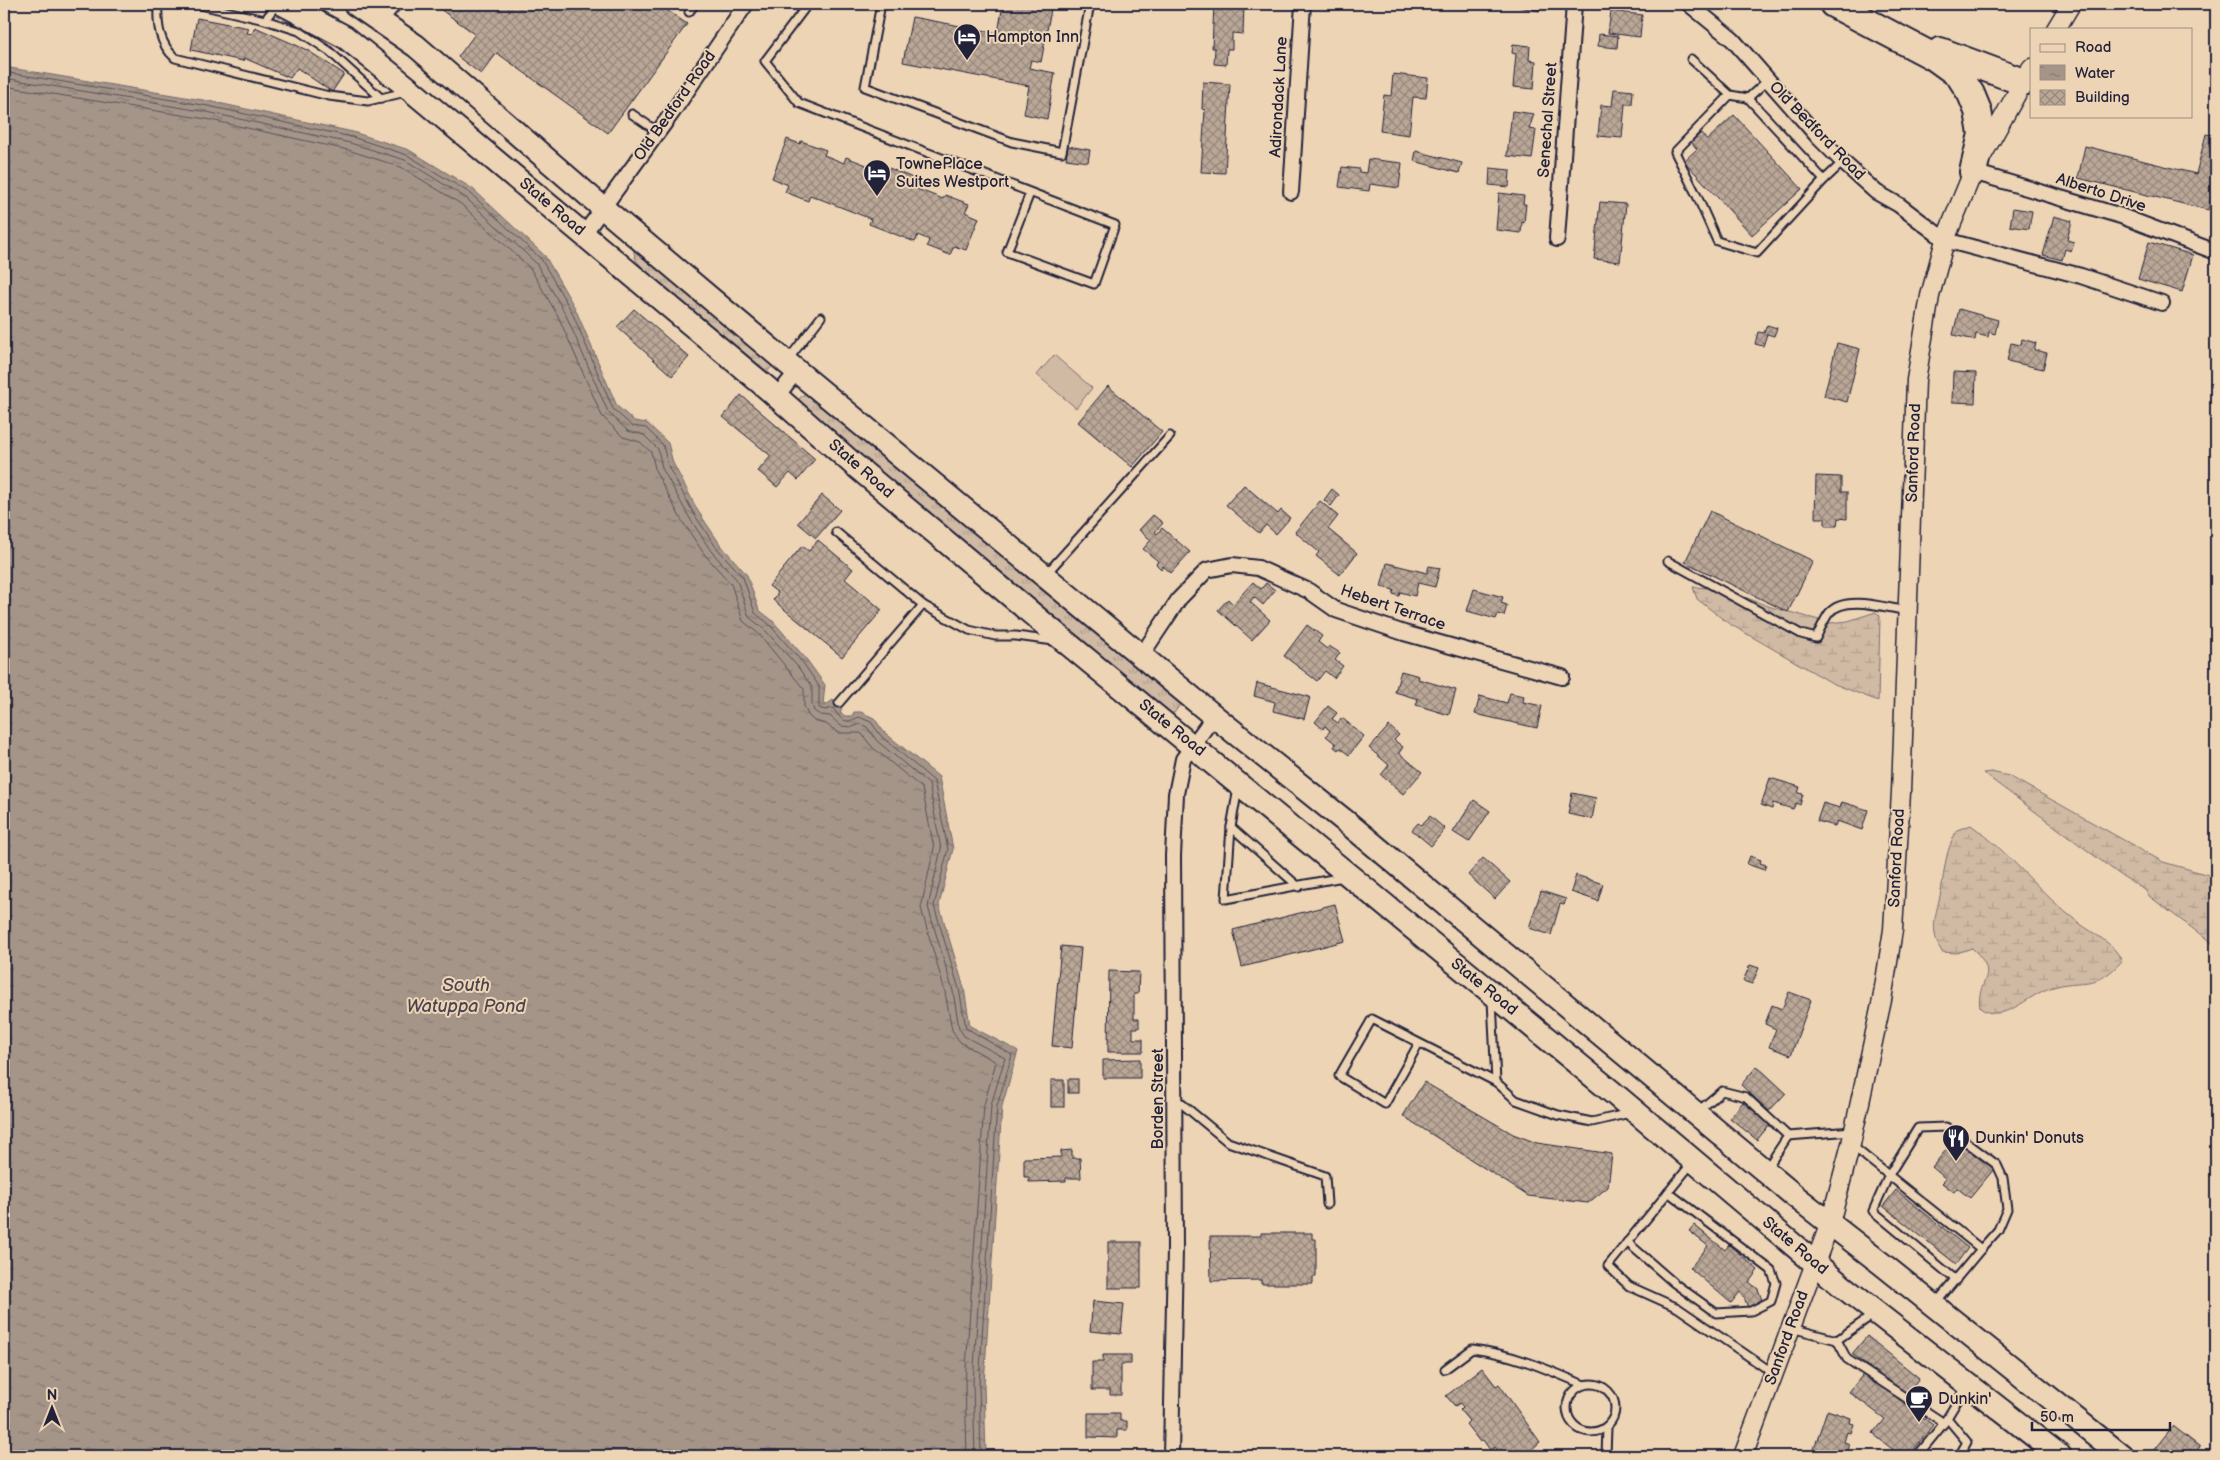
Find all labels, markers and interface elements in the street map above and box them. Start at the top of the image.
hotel icon: Hampton Inn [952,22,982,61]
place label: Hampton Inn [986,28,1079,47]
legend [2030,28,2192,118]
street label: Adirondack Lane [1266,36,1292,158]
text: Road [2075,38,2111,57]
street label: Old Bedford Road [630,47,720,165]
street label: Senechal Street [1534,62,1562,178]
text: Water [2075,64,2115,83]
street label: Old Bedford Road [1765,78,1869,184]
text: Building [2075,88,2130,107]
place label: TownePlace Suites Westport [896,155,1009,192]
hotel icon: TownePlace Suites Westport [862,158,892,197]
street label: Alberto Drive [2054,170,2149,217]
street label: State Road [515,174,589,240]
street label: Sanford Road [1903,403,1925,503]
street label: State Road [825,436,897,502]
street label: Hebert Terrace [1338,581,1449,635]
street label: State Road [1135,695,1209,761]
street label: Sanford Road [1885,808,1909,908]
street label: State Road [1447,954,1521,1020]
water label: South Watuppa Pond [406,975,526,1017]
street label: Borden Street [1149,1048,1168,1150]
restaurant icon: Dunkin' Donuts [1941,1123,1971,1162]
place label: Dunkin' Donuts [1975,1129,2084,1148]
street label: State Road [1758,1213,1832,1279]
street label: Sanford Road [1761,1288,1813,1388]
north arrow [28,1382,78,1432]
cafe icon: Dunkin' [1904,1384,1934,1423]
text: N [47,1387,57,1404]
place label: Dunkin' [1938,1390,1991,1409]
scale bar [2032,1400,2170,1432]
text: 50 m [2040,1408,2074,1427]

